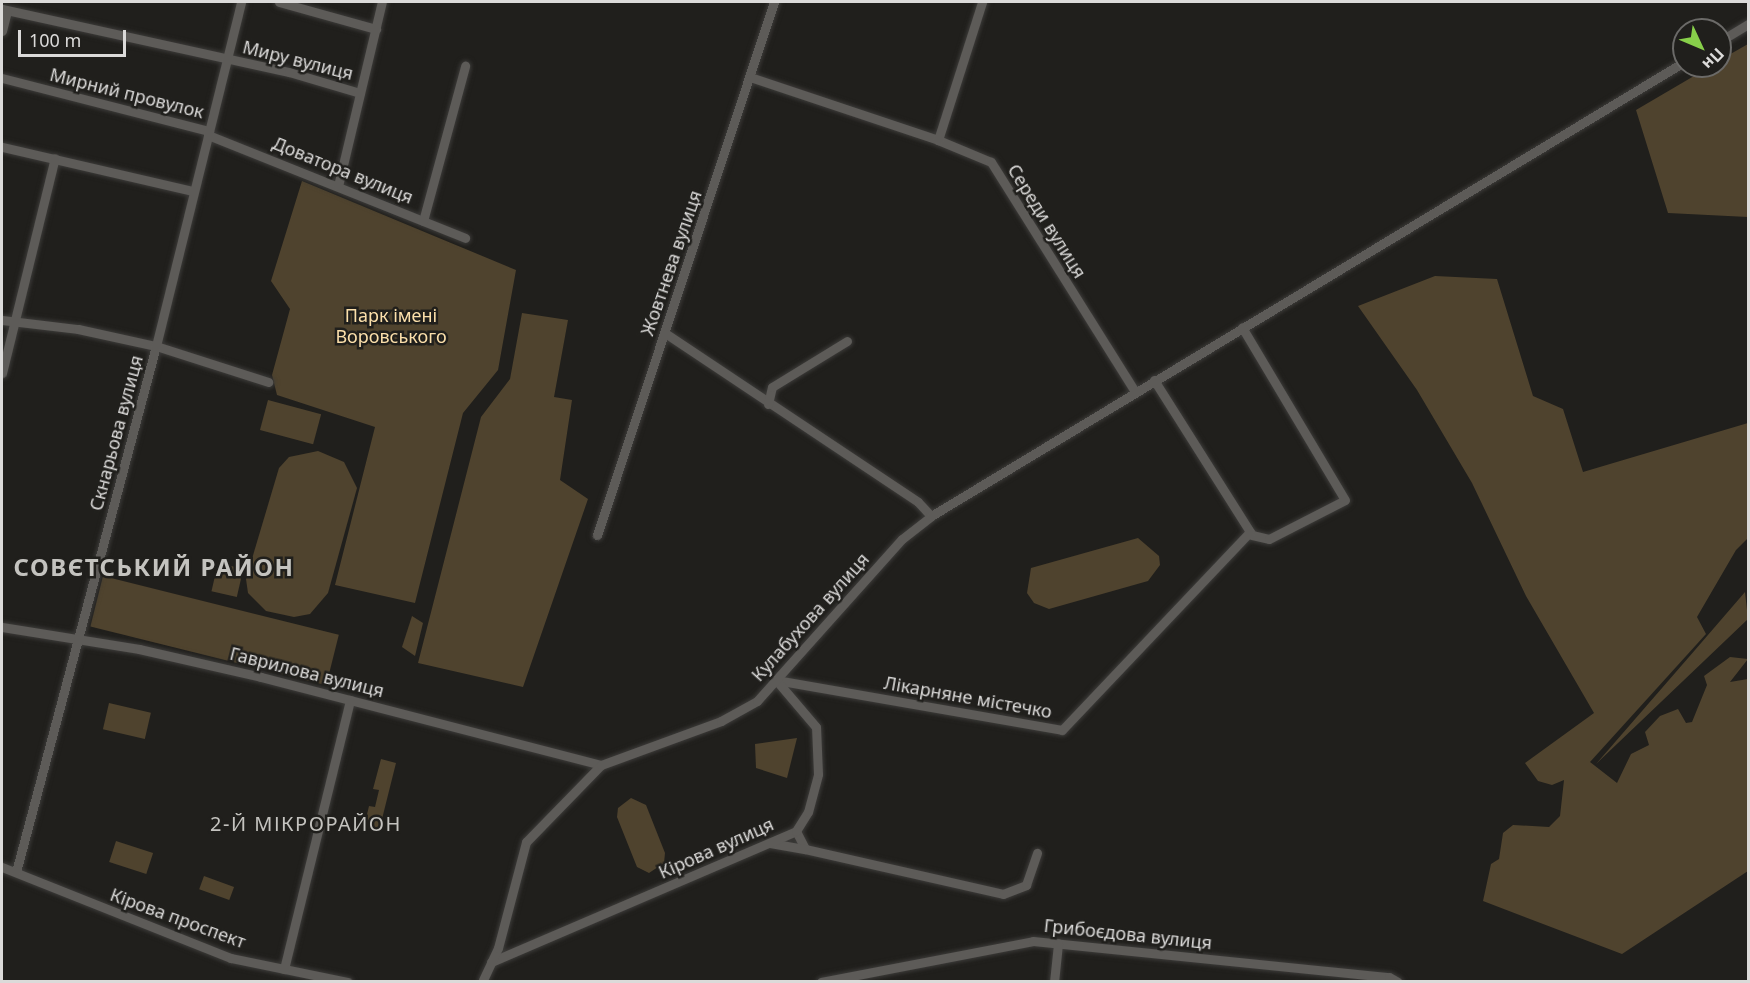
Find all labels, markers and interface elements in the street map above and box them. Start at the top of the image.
scale bar [21,18,129,56]
north arrow [1672,18,1732,78]
text: 100 m [29,28,81,52]
street label: Миру вулиця [241,36,355,84]
text: Пн [1698,43,1729,75]
street label: Мирний провулок [48,63,206,123]
street label: Доватора вулиця [270,132,416,208]
street label: Середи вулиця [1003,160,1091,282]
street label: Жовтнева вулиця [636,188,706,338]
park label: Парк імені Воровського [335,305,447,348]
street label: Скнарьова вулиця [85,353,147,513]
street label: Кулабухова вулиця [747,548,873,686]
district label: СОВЄТСЬКИЙ РАЙОН [14,553,294,581]
street label: Гаврилова вулиця [228,642,386,702]
street label: Лікарняне містечко [882,672,1054,722]
district label: 2-Й МІКРОРАЙОН [210,811,402,835]
street label: Кірова вулиця [655,813,777,883]
street label: Кірова проспект [107,883,249,953]
street label: Грибоєдова вулиця [1043,914,1213,954]

